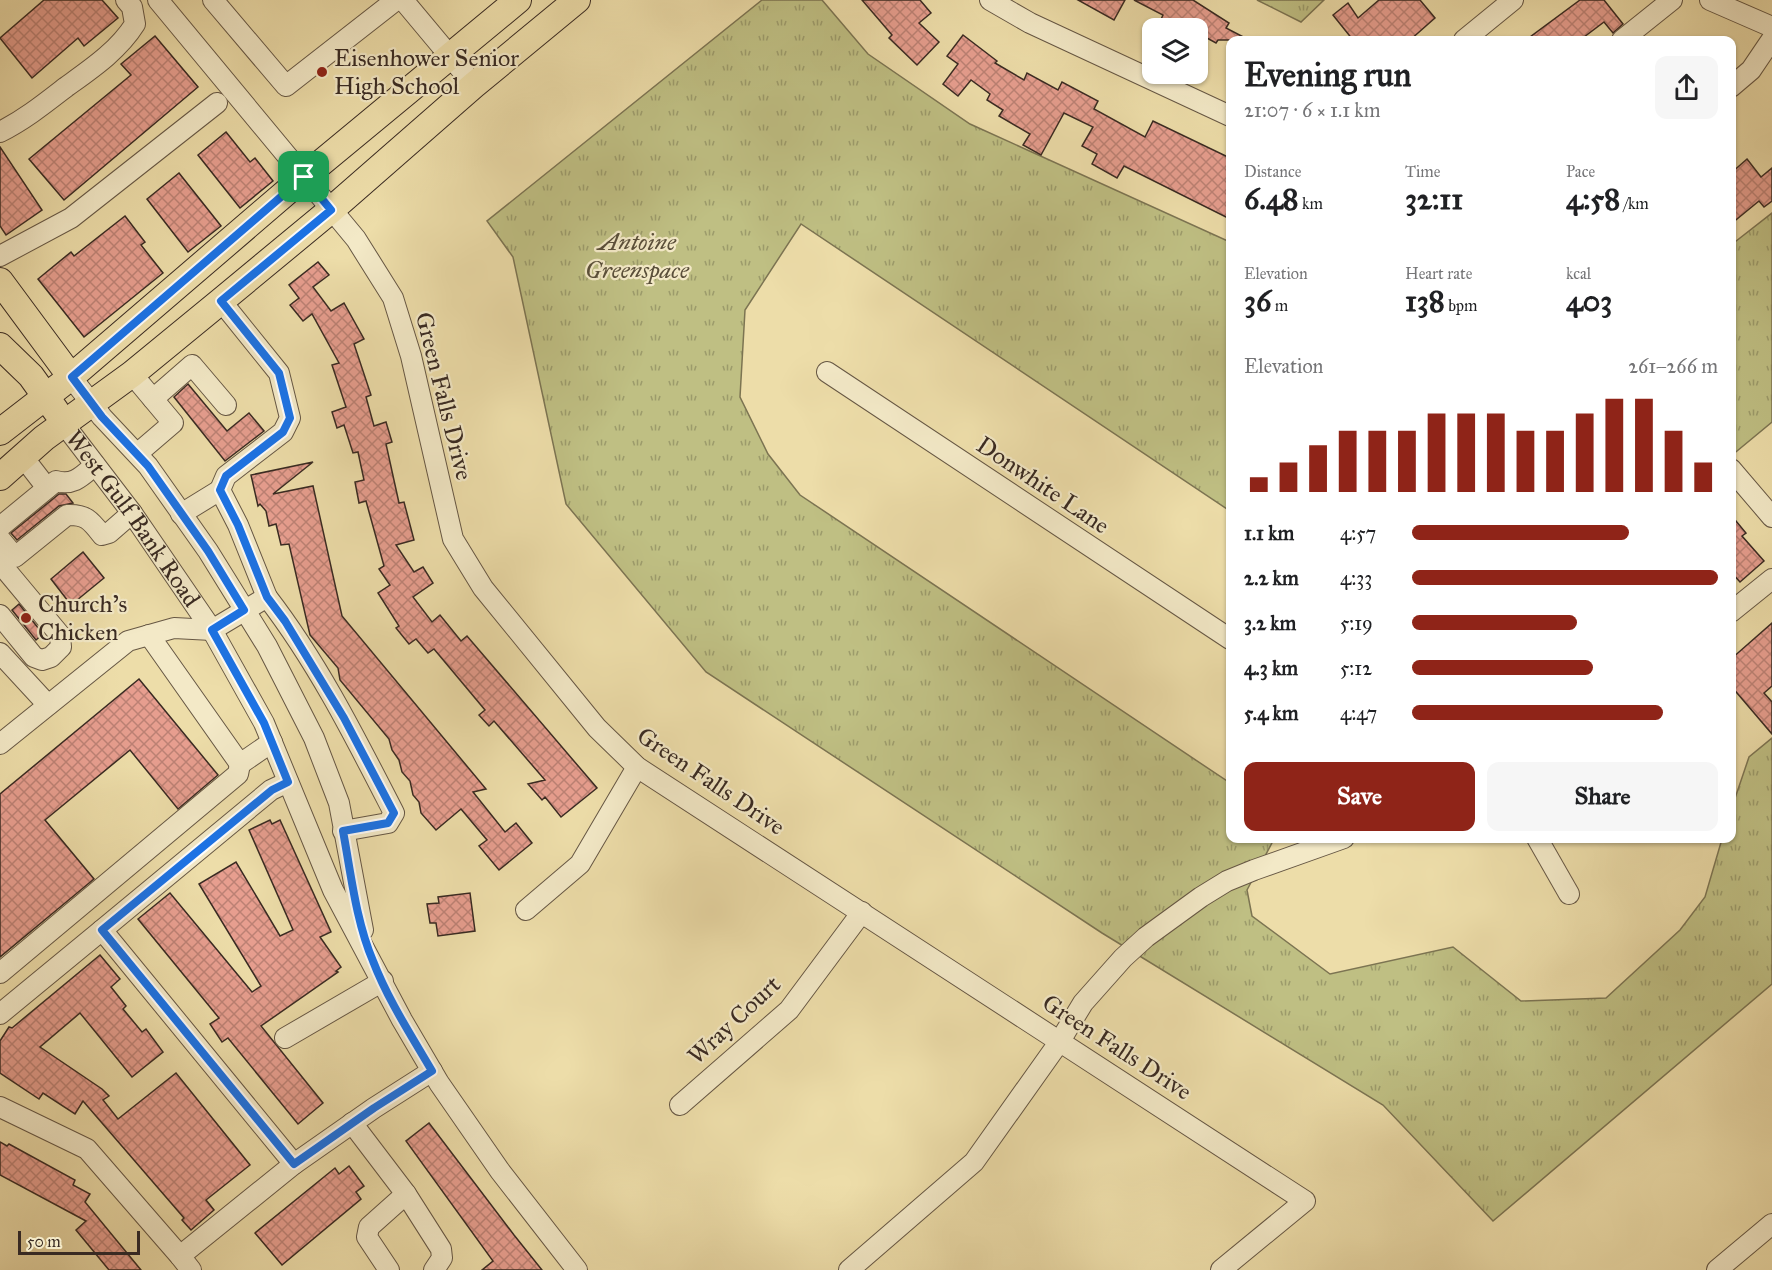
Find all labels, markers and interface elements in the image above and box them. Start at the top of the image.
map controls [1142,18,1208,84]
button: layers [1142,18,1208,84]
place label: Eisenhower Senior High School [334,43,519,101]
text: Evening run [1244,55,1411,95]
button: share [1655,56,1718,119]
marker: Eisenhower Senior High School [315,65,329,79]
text: 21:07 · 6 × 1.1 km [1244,98,1380,122]
pin [278,151,329,202]
icon: arrive [287,160,320,193]
text: Distance [1244,162,1301,181]
text: Time [1405,162,1440,181]
text: Pace [1566,162,1595,181]
text: 6.48 [1244,181,1299,217]
text: 32:11 [1405,181,1463,217]
text: 4:58 [1566,181,1620,217]
text: km [1299,194,1323,213]
text: /km [1620,194,1649,213]
park label: Antoine Greenspace [585,227,690,285]
text: Elevation [1244,264,1308,283]
text: Heart rate [1405,264,1472,283]
text: kcal [1566,264,1591,283]
text: 36 [1244,283,1271,319]
text: 138 [1405,283,1445,319]
text: 403 [1566,283,1612,319]
text: m [1271,296,1288,315]
text: bpm [1445,296,1477,315]
street label: Green Falls Drive [409,309,479,483]
text: Elevation [1244,354,1323,378]
text: 261–266 m [1628,354,1718,378]
street label: West Gulf Bank Road [59,424,207,613]
street label: Donwhite Lane [971,430,1115,540]
text: 1.1 km [1244,521,1294,545]
text: 4:57 [1340,521,1376,545]
text: 2.2 km [1244,566,1299,590]
text: 4:33 [1340,566,1372,590]
place label: Church's Chicken [38,589,127,647]
marker: Church's Chicken [19,611,33,625]
text: 3.2 km [1244,611,1296,635]
text: 5:19 [1340,611,1373,635]
text: 4.3 km [1244,656,1298,680]
text: 5:12 [1340,656,1372,680]
text: 5.4 km [1244,701,1299,725]
text: 4:47 [1340,701,1377,725]
street label: Green Falls Drive [631,720,791,842]
button: Save [1244,762,1475,831]
button: Share [1487,762,1718,831]
street label: Wray Court [681,969,787,1071]
street label: Green Falls Drive [1037,988,1197,1106]
scale bar [18,1228,140,1256]
text: 50 m [27,1232,61,1251]

